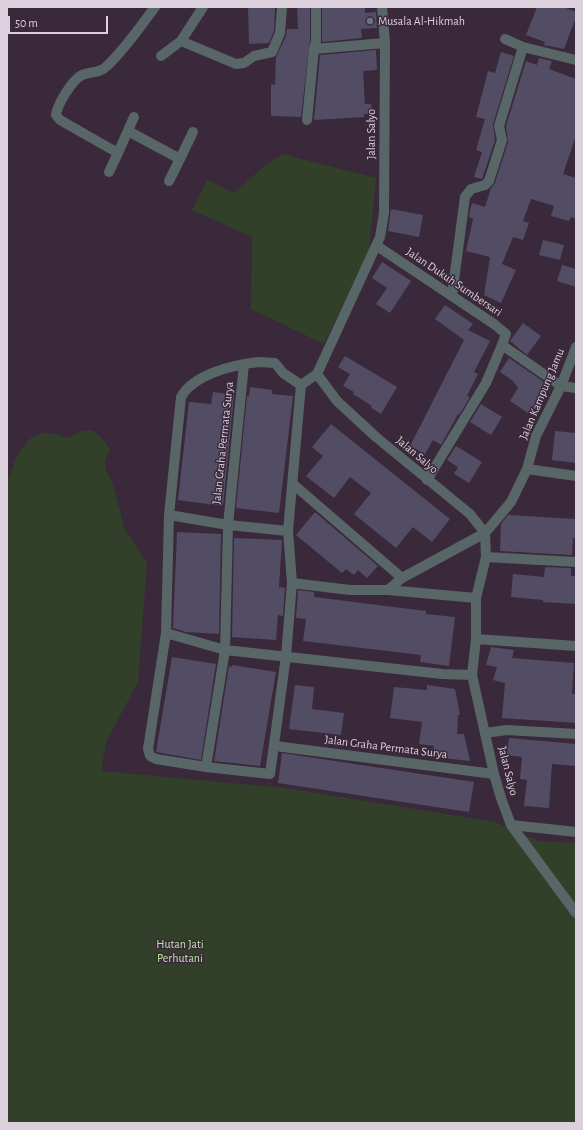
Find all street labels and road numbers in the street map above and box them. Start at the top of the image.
street label: Jalan Salyo [364,109,378,159]
street label: Jalan Dukuh Sumbersari [403,245,505,319]
street label: Jalan Kampung Jamu [516,346,568,442]
street label: Jalan Graha Permata Surya [209,381,237,505]
street label: Jalan Salyo [393,433,441,477]
street label: Jalan Graha Permata Surya [324,732,448,762]
street label: Jalan Salyo [495,745,521,797]

